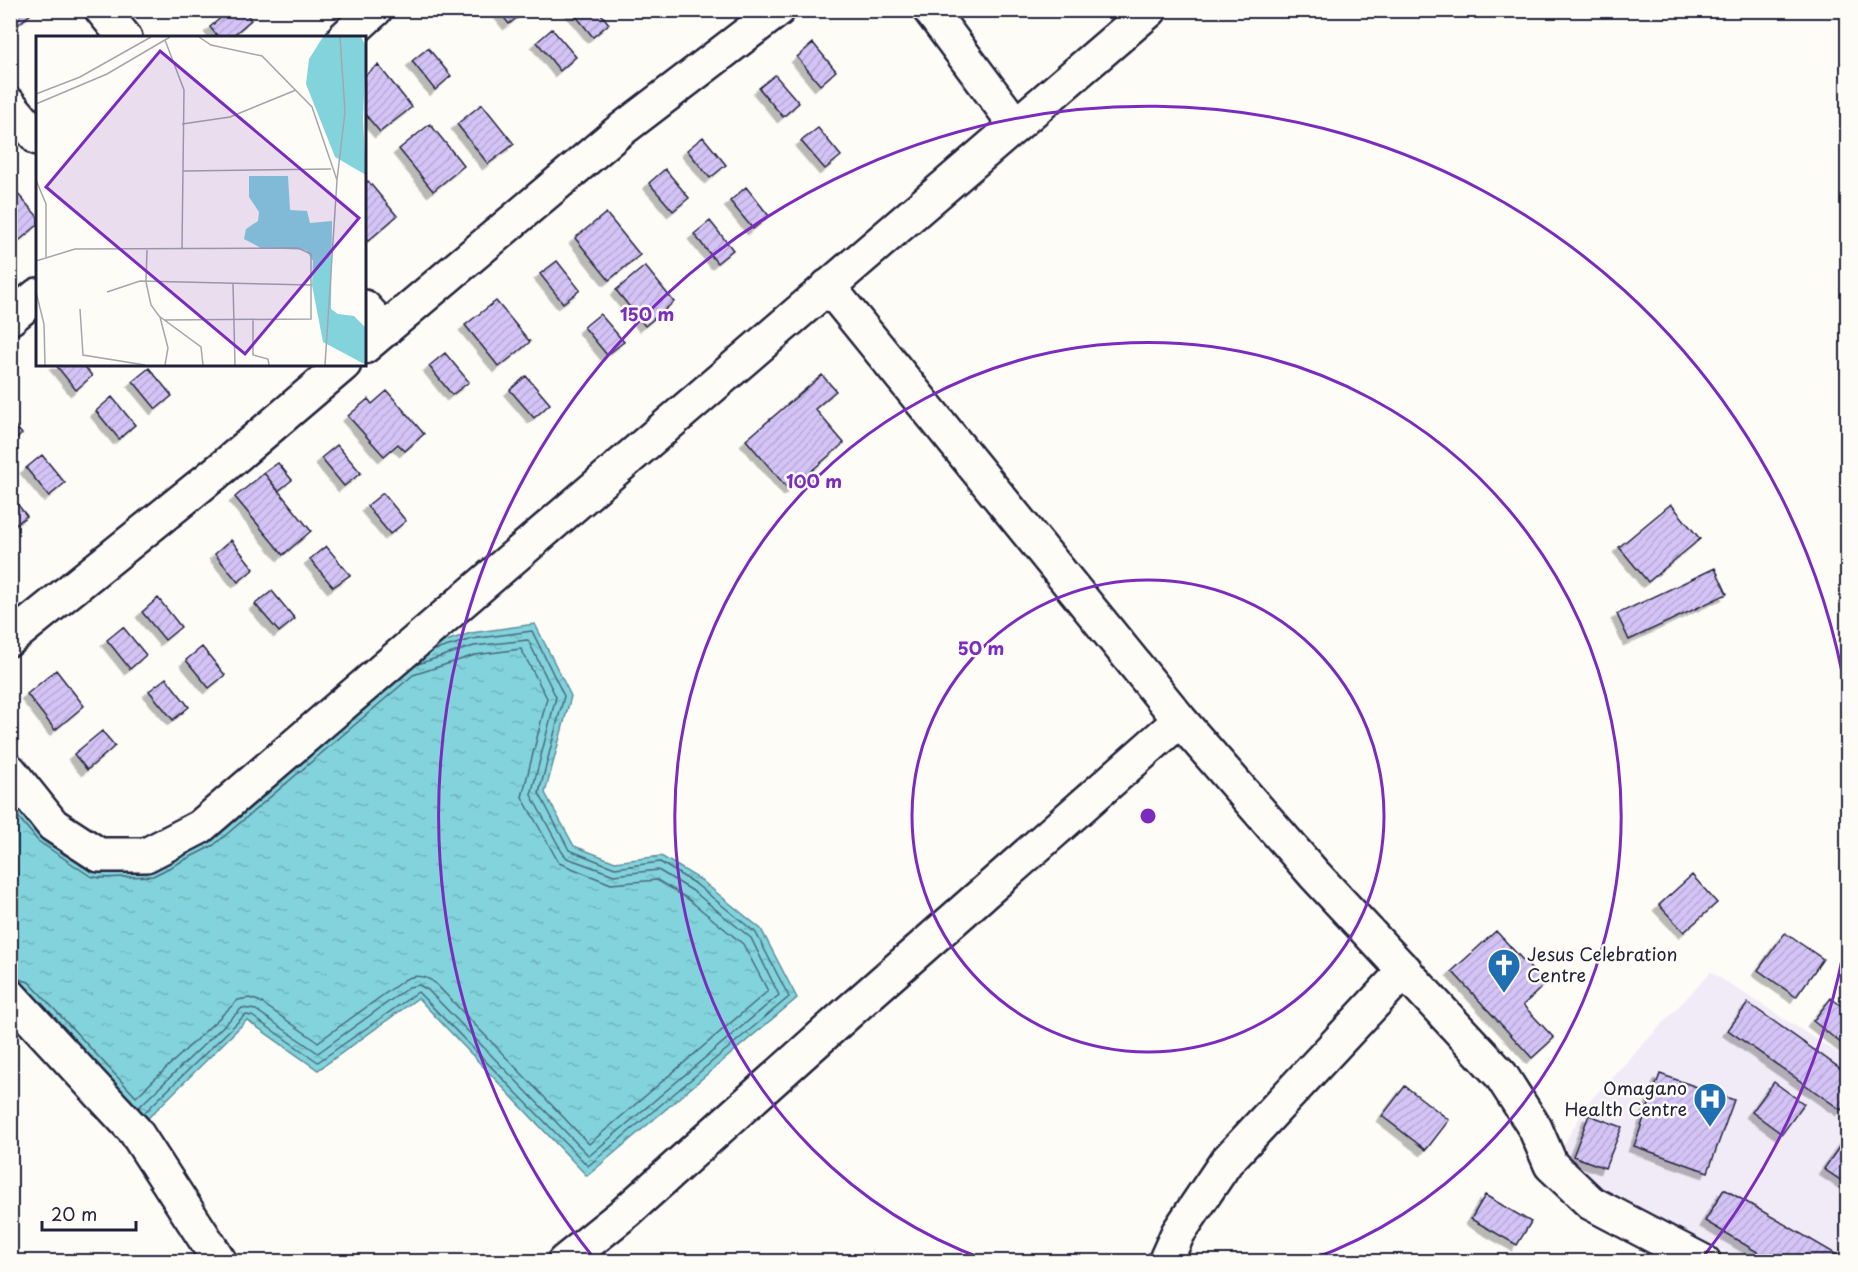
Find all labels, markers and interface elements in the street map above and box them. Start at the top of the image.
inset map [36,36,366,366]
text: 150 m [620,300,674,327]
text: 100 m [786,467,842,494]
text: 50 m [958,634,1004,661]
centre of rings [1138,806,1158,826]
place label: Jesus Celebration Centre [1527,940,1677,988]
church icon: Jesus Celebration Centre [1486,947,1522,994]
place label: Omagano Health Centre [1565,1074,1687,1122]
hospital icon: Omagano Health Centre [1692,1081,1728,1128]
scale bar [42,1194,136,1232]
text: 20 m [51,1200,97,1227]

